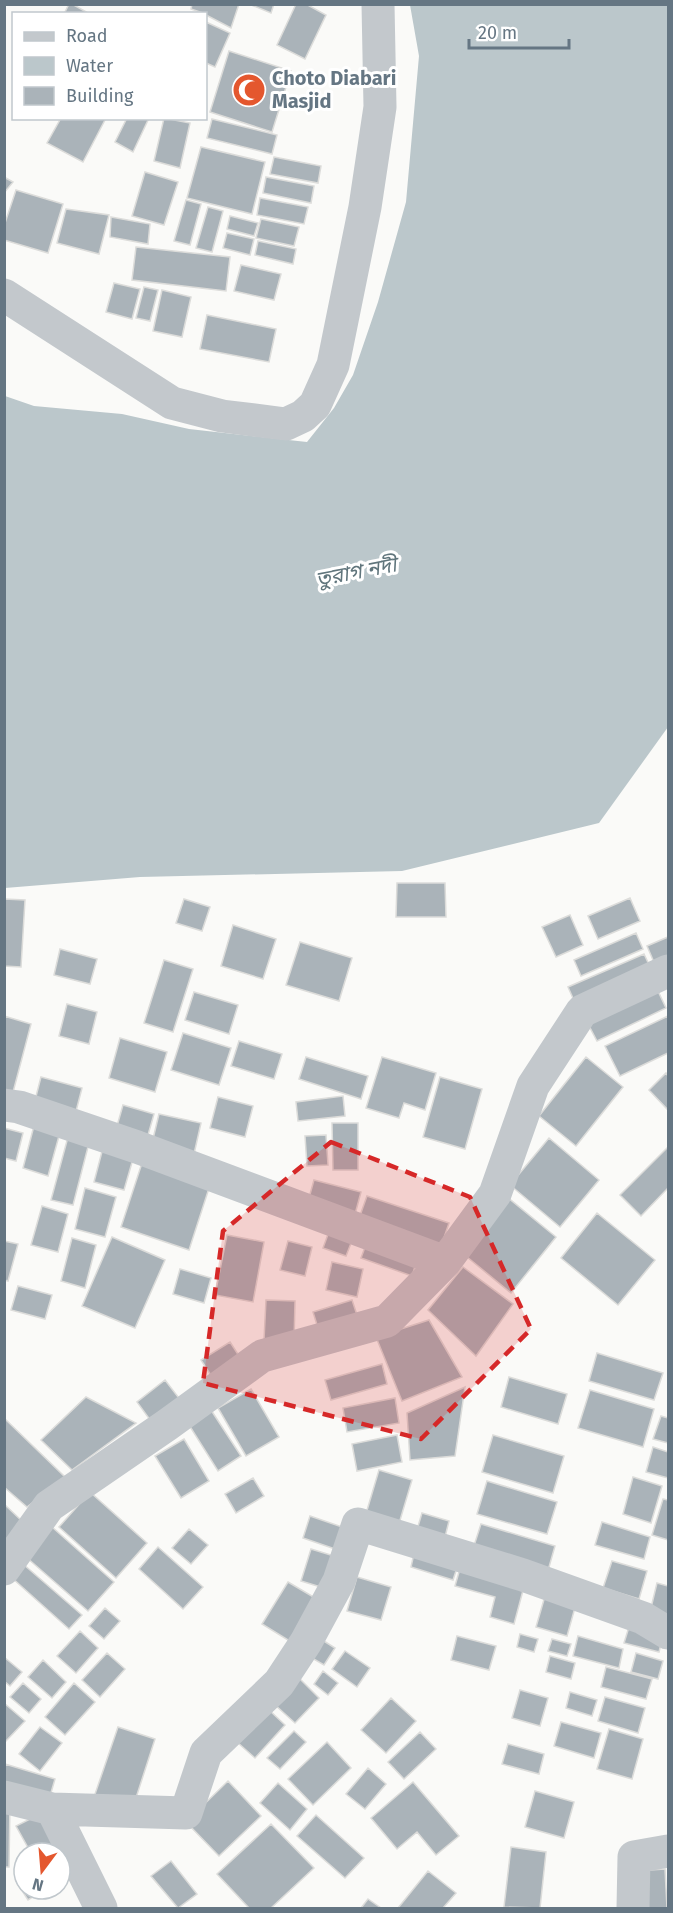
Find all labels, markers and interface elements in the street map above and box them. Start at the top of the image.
legend [12,12,207,120]
scale bar [469,12,570,50]
text: 20 m [478,22,517,44]
text: Road [66,25,108,47]
text: Water [66,55,113,77]
place label: Choto Diabari Masjid [272,66,396,113]
mosque icon: Choto Diabari Masjid [231,72,267,108]
text: Building [66,85,134,107]
water label: তুরাগ নদী [313,551,403,593]
north arrow [12,1841,72,1901]
text: N [30,1874,46,1896]

